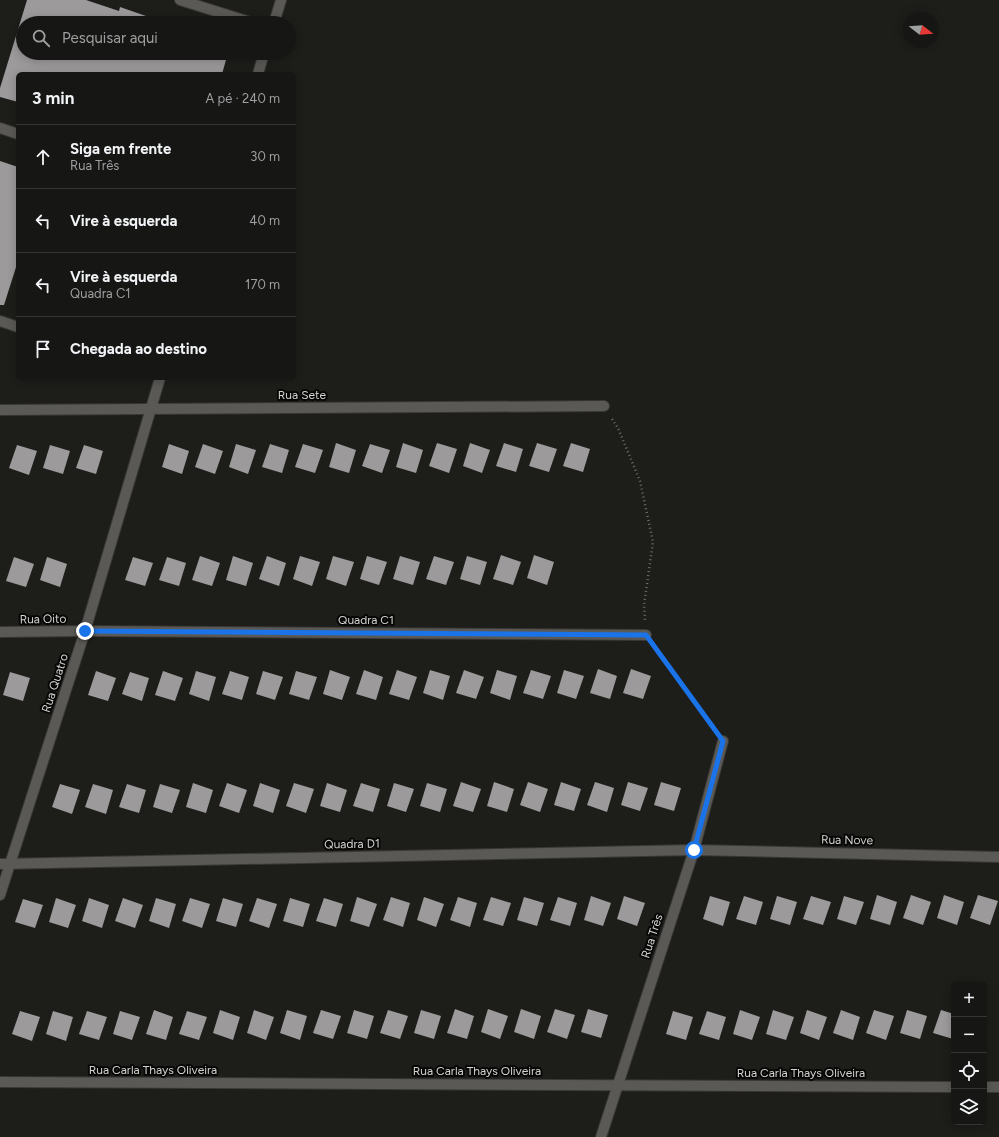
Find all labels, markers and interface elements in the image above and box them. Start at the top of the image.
north arrow [903,12,939,48]
search box [16,16,296,60]
icon: search [30,27,52,49]
text: Pesquisar aqui [62,29,158,47]
text: 3 min [32,88,74,108]
text: A pé · 240 m [206,91,280,106]
text: Siga em frente [70,140,171,158]
icon: ahead [32,146,54,168]
text: 30 m [250,149,280,164]
text: Rua Três [70,158,119,173]
icon: left [32,210,54,232]
text: Vire à esquerda [70,212,177,230]
text: 40 m [249,213,280,228]
text: Vire à esquerda [70,268,177,286]
icon: left [32,274,54,296]
text: 170 m [245,277,280,292]
text: Quadra C1 [70,286,131,301]
icon: arrive [32,338,54,360]
text: Chegada ao destino [70,340,207,358]
street label: Rua Sete [278,388,327,402]
street label: Rua Oito [19,612,67,626]
street label: Quadra C1 [338,613,394,627]
route end [76,622,94,640]
street label: Rua Quatro [39,652,71,714]
street label: Rua Nove [821,833,874,847]
street label: Quadra D1 [324,837,380,851]
route start [685,841,703,859]
street label: Rua Três [638,912,666,960]
map controls [951,981,987,1125]
button: + [951,981,987,1017]
button: − [951,1017,987,1053]
button: locate [951,1053,987,1089]
street label: Rua Carla Thays Oliveira [89,1063,217,1077]
street label: Rua Carla Thays Oliveira [413,1064,541,1078]
street label: Rua Carla Thays Oliveira [737,1066,865,1080]
button: layers [951,1089,987,1125]

